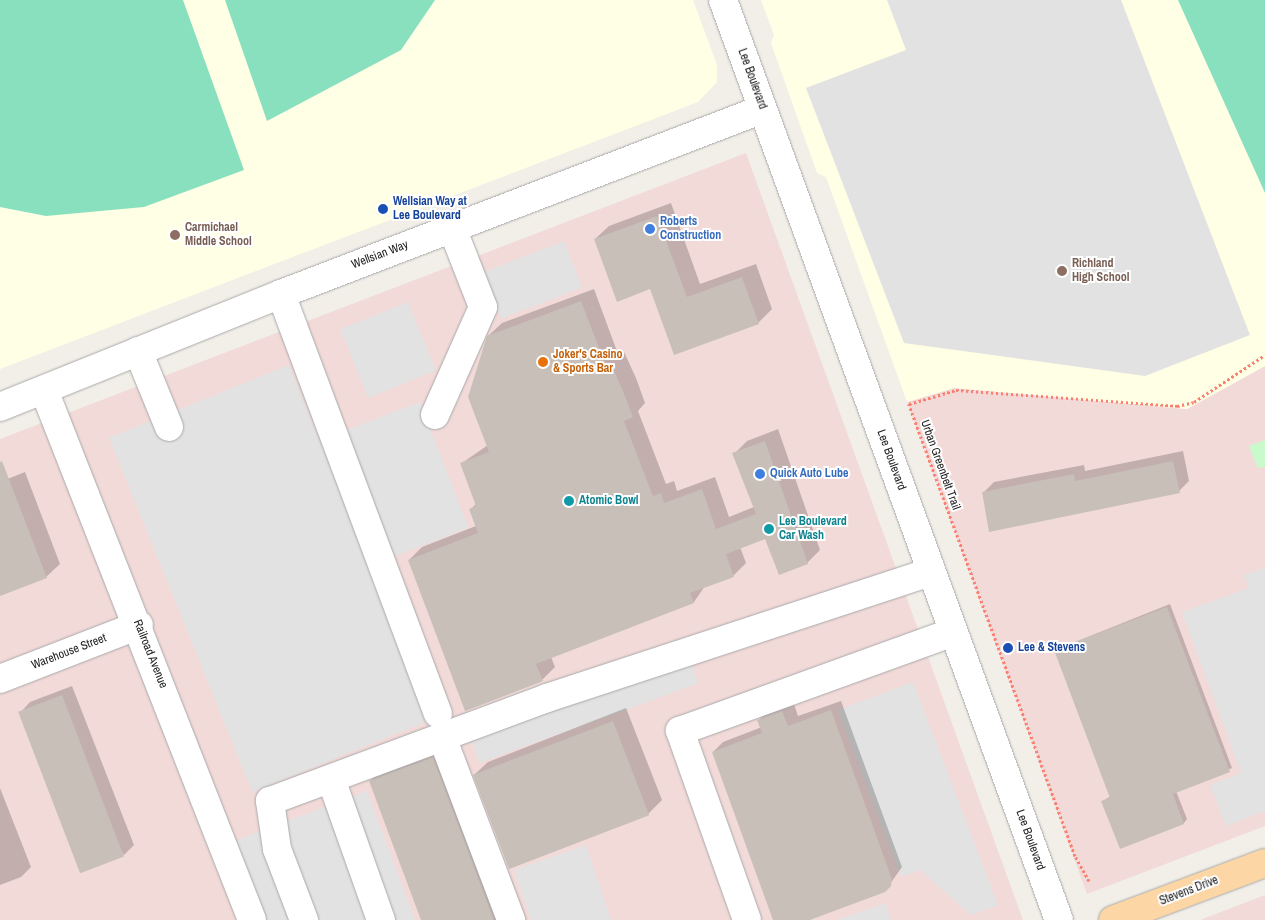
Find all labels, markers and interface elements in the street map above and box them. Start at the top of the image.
street label: Lee Boulevard [734,47,770,111]
place label: Wellsian Way at Lee Boulevard [393,195,467,223]
marker: Wellsian Way at Lee Boulevard [377,203,389,215]
place label: Roberts Construction [660,215,721,243]
place label: Carmichael Middle School [185,221,252,249]
marker: Roberts Construction [644,223,656,235]
marker: Carmichael Middle School [169,229,181,241]
street label: Wellsian Way [350,238,410,272]
place label: Richland High School [1072,257,1129,285]
marker: Richland High School [1056,265,1068,277]
place label: Joker's Casino & Sports Bar [553,348,623,376]
marker: Joker's Casino & Sports Bar [537,356,549,368]
street label: Urban Greenbelt Trail [917,418,963,512]
street label: Lee Boulevard [873,428,909,492]
place label: Quick Auto Lube [770,467,849,481]
marker: Quick Auto Lube [754,468,766,480]
place label: Atomic Bowl [579,494,639,508]
marker: Atomic Bowl [563,495,575,507]
place label: Lee Boulevard Car Wash [779,515,847,543]
marker: Lee Boulevard Car Wash [763,523,775,535]
street label: Railroad Avenue [130,617,170,691]
street label: Warehouse Street [30,631,108,673]
place label: Lee & Stevens [1018,641,1085,655]
marker: Lee & Stevens [1002,642,1014,654]
street label: Lee Boulevard [1012,808,1048,872]
street label: Stevens Drive [1158,873,1220,909]

